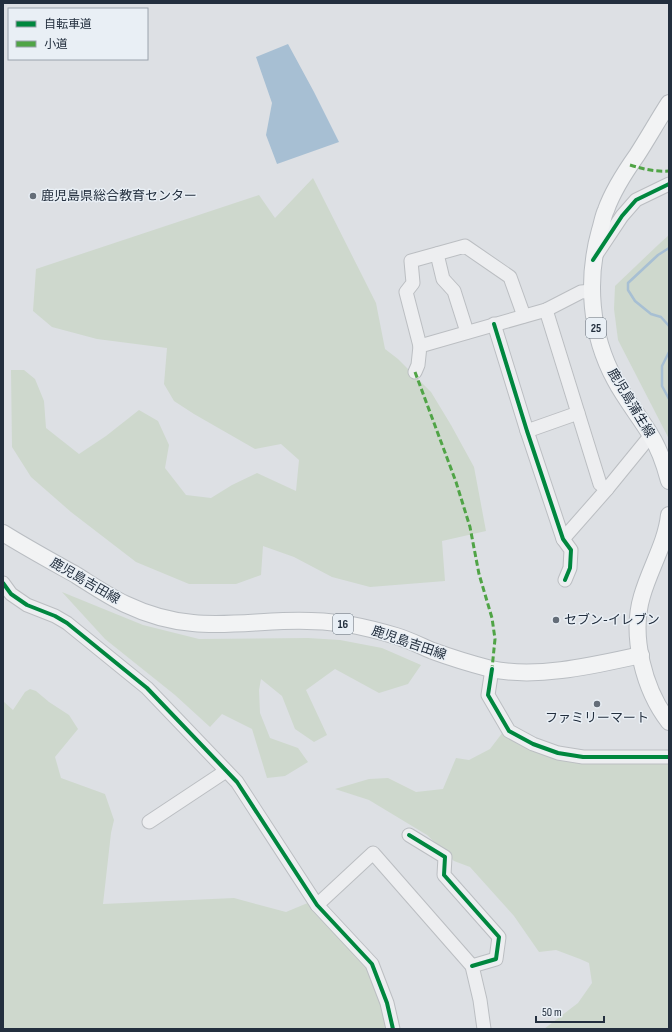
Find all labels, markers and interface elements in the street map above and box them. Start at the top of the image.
legend [8,8,148,60]
text: 自転車道 [44,17,92,32]
text: 小道 [44,37,68,52]
place label: 鹿児島県総合教育センター [41,188,197,204]
marker: 鹿児島県総合教育センター [28,191,38,201]
road number: 25 [586,318,606,338]
street label: 鹿児島蒲生線 [604,365,658,441]
street label: 鹿児島吉田線 [47,555,123,607]
place label: セブン-イレブン [564,612,660,628]
road number: 16 [333,614,353,634]
marker: セブン-イレブン [551,615,561,625]
street label: 鹿児島吉田線 [370,623,448,663]
marker: ファミリーマート [592,699,602,709]
place label: ファミリーマート [545,710,649,726]
scale bar [536,998,604,1024]
text: 50 m [542,1005,562,1020]

